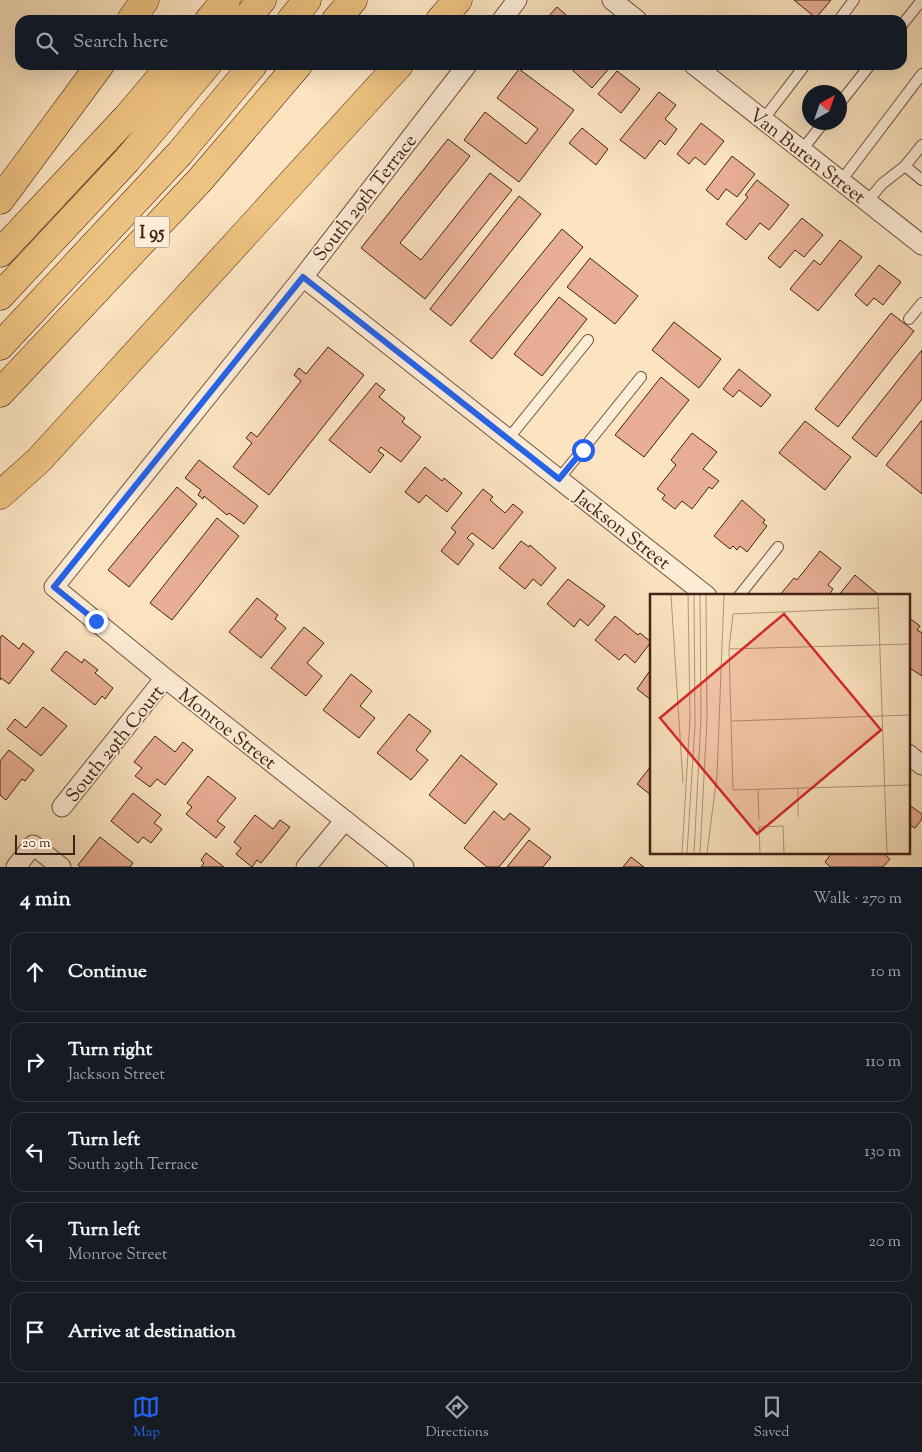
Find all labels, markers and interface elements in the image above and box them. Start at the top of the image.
search box [15,15,907,70]
icon: search [33,29,61,57]
text: Search here [73,29,168,56]
north arrow [802,85,847,130]
street label: Van Buren Street [742,103,871,211]
street label: South 29th Terrace [308,129,424,268]
road number: I 95 [134,216,170,248]
route start [572,439,595,462]
street label: Jackson Street [567,484,675,577]
inset map [650,594,910,854]
route end [85,610,108,633]
street label: South 29th Court [60,680,172,809]
street label: Monroe Street [172,683,282,777]
scale bar [15,832,75,855]
text: 20 m [22,834,51,854]
text: 4 min [20,885,71,915]
text: Walk · 270 m [813,888,902,911]
icon: ahead [21,958,49,986]
text: Continue [68,959,147,986]
text: 10 m [871,961,901,984]
text: Turn right [68,1037,152,1064]
icon: right [21,1048,49,1076]
text: 110 m [865,1051,901,1074]
text: Jackson Street [68,1064,165,1087]
text: Turn left [68,1127,140,1154]
icon: left [21,1138,49,1166]
text: 130 m [864,1141,901,1164]
text: South 29th Terrace [68,1154,198,1177]
text: Turn left [68,1217,140,1244]
icon: left [21,1228,49,1256]
text: 20 m [868,1231,901,1254]
text: Monroe Street [68,1244,167,1267]
icon: arrive [21,1318,49,1346]
text: Arrive at destination [68,1319,236,1346]
tab: Map [132,1393,160,1443]
tab: Directions [425,1393,489,1443]
tab: Saved [754,1393,789,1443]

